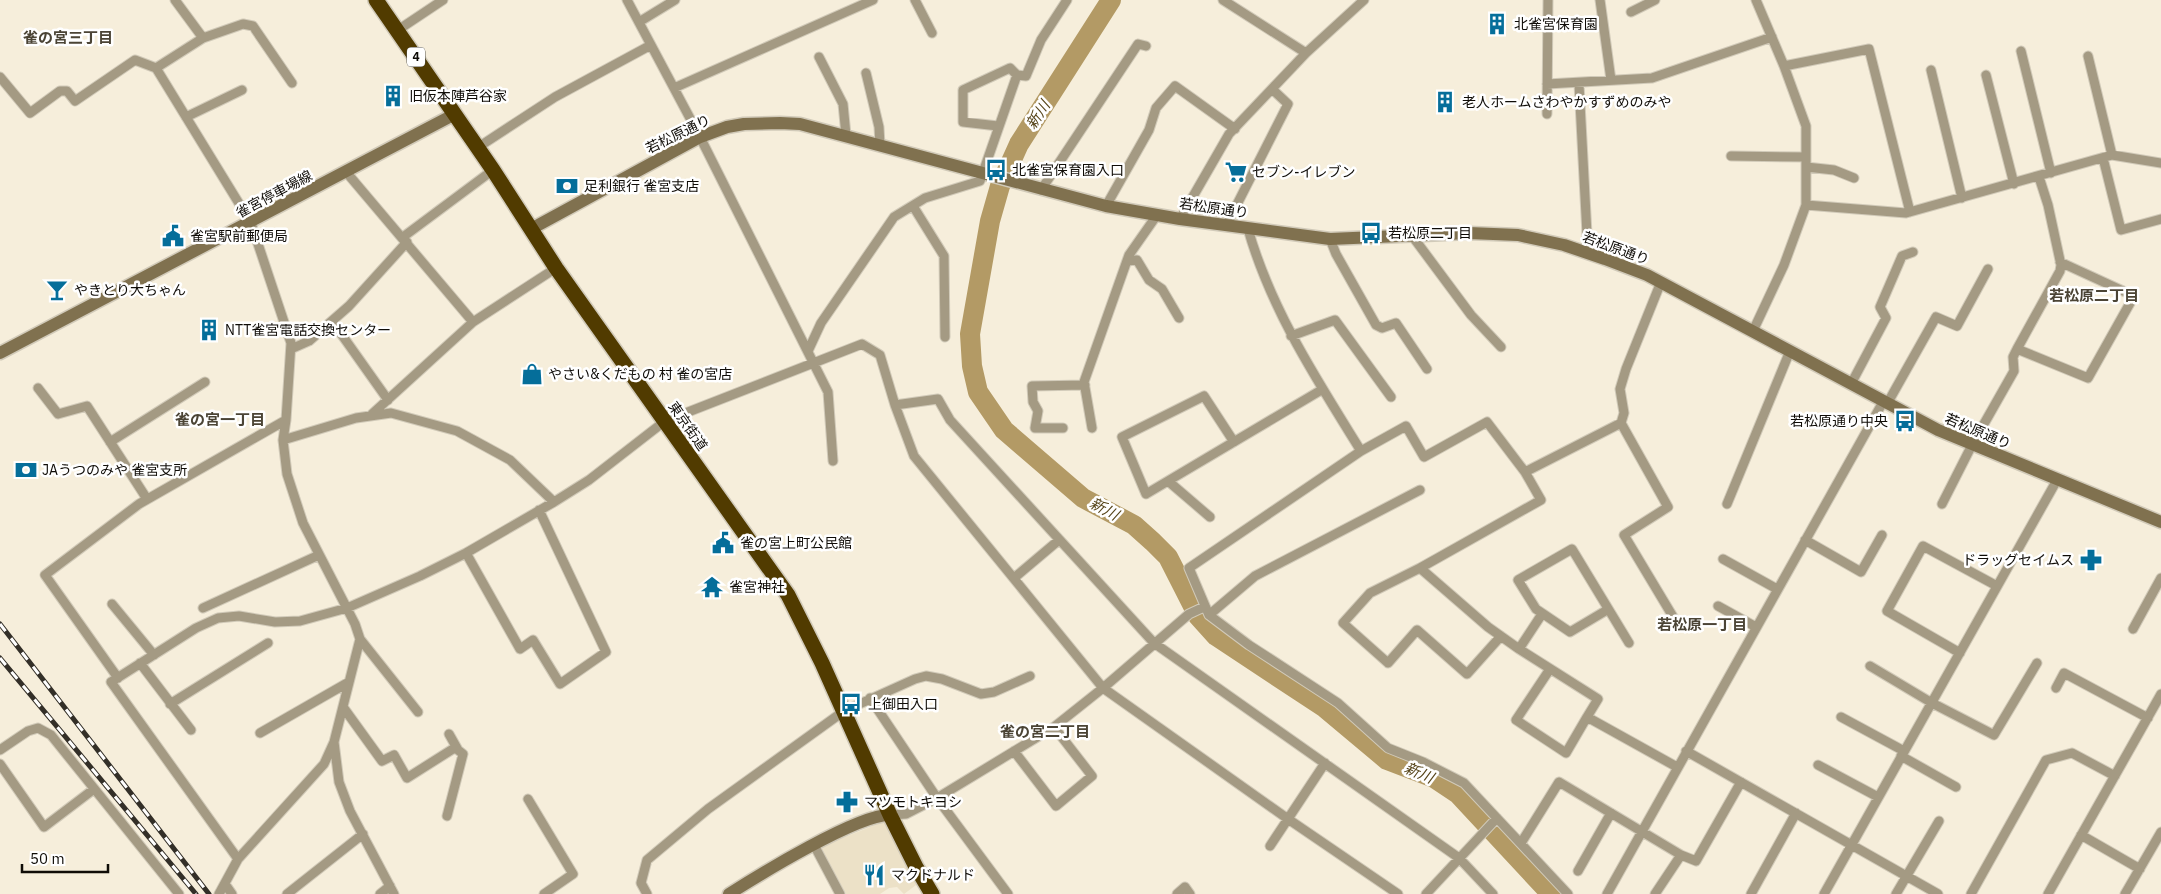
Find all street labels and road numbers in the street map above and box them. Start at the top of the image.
road number: 4 [407,48,425,66]
street label: 若松原通り [643,111,713,157]
street label: 雀宮停車場線 [233,166,315,222]
street label: 若松原通り [1178,194,1250,222]
street label: 若松原通り [1580,228,1652,268]
street label: 東京街道 [665,398,711,454]
street label: 若松原通り [1942,409,2014,453]

